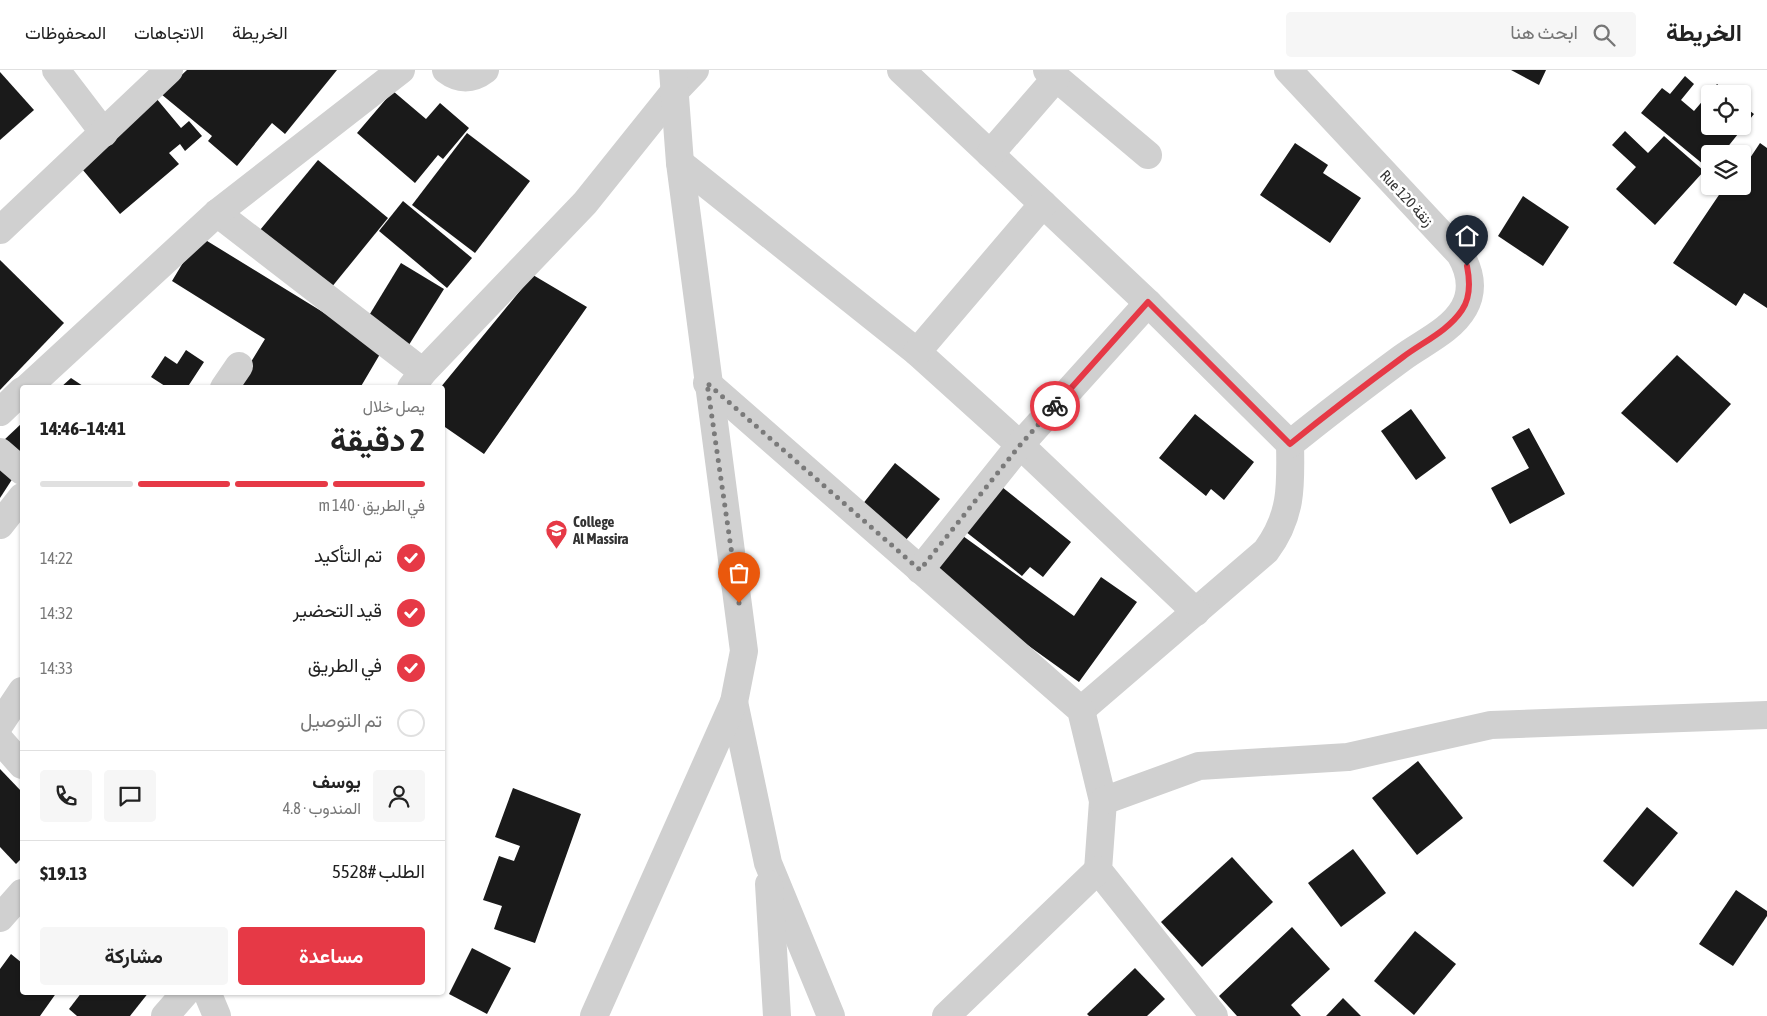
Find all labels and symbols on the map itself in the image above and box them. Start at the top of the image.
street label: Rue 120 زنقة [1376,166,1437,230]
pin [1446,215,1488,266]
courier [1030,381,1080,431]
place label: College Al Massira [572,513,629,547]
school or university icon: College Al Massira [545,518,569,549]
pin [718,552,760,603]

